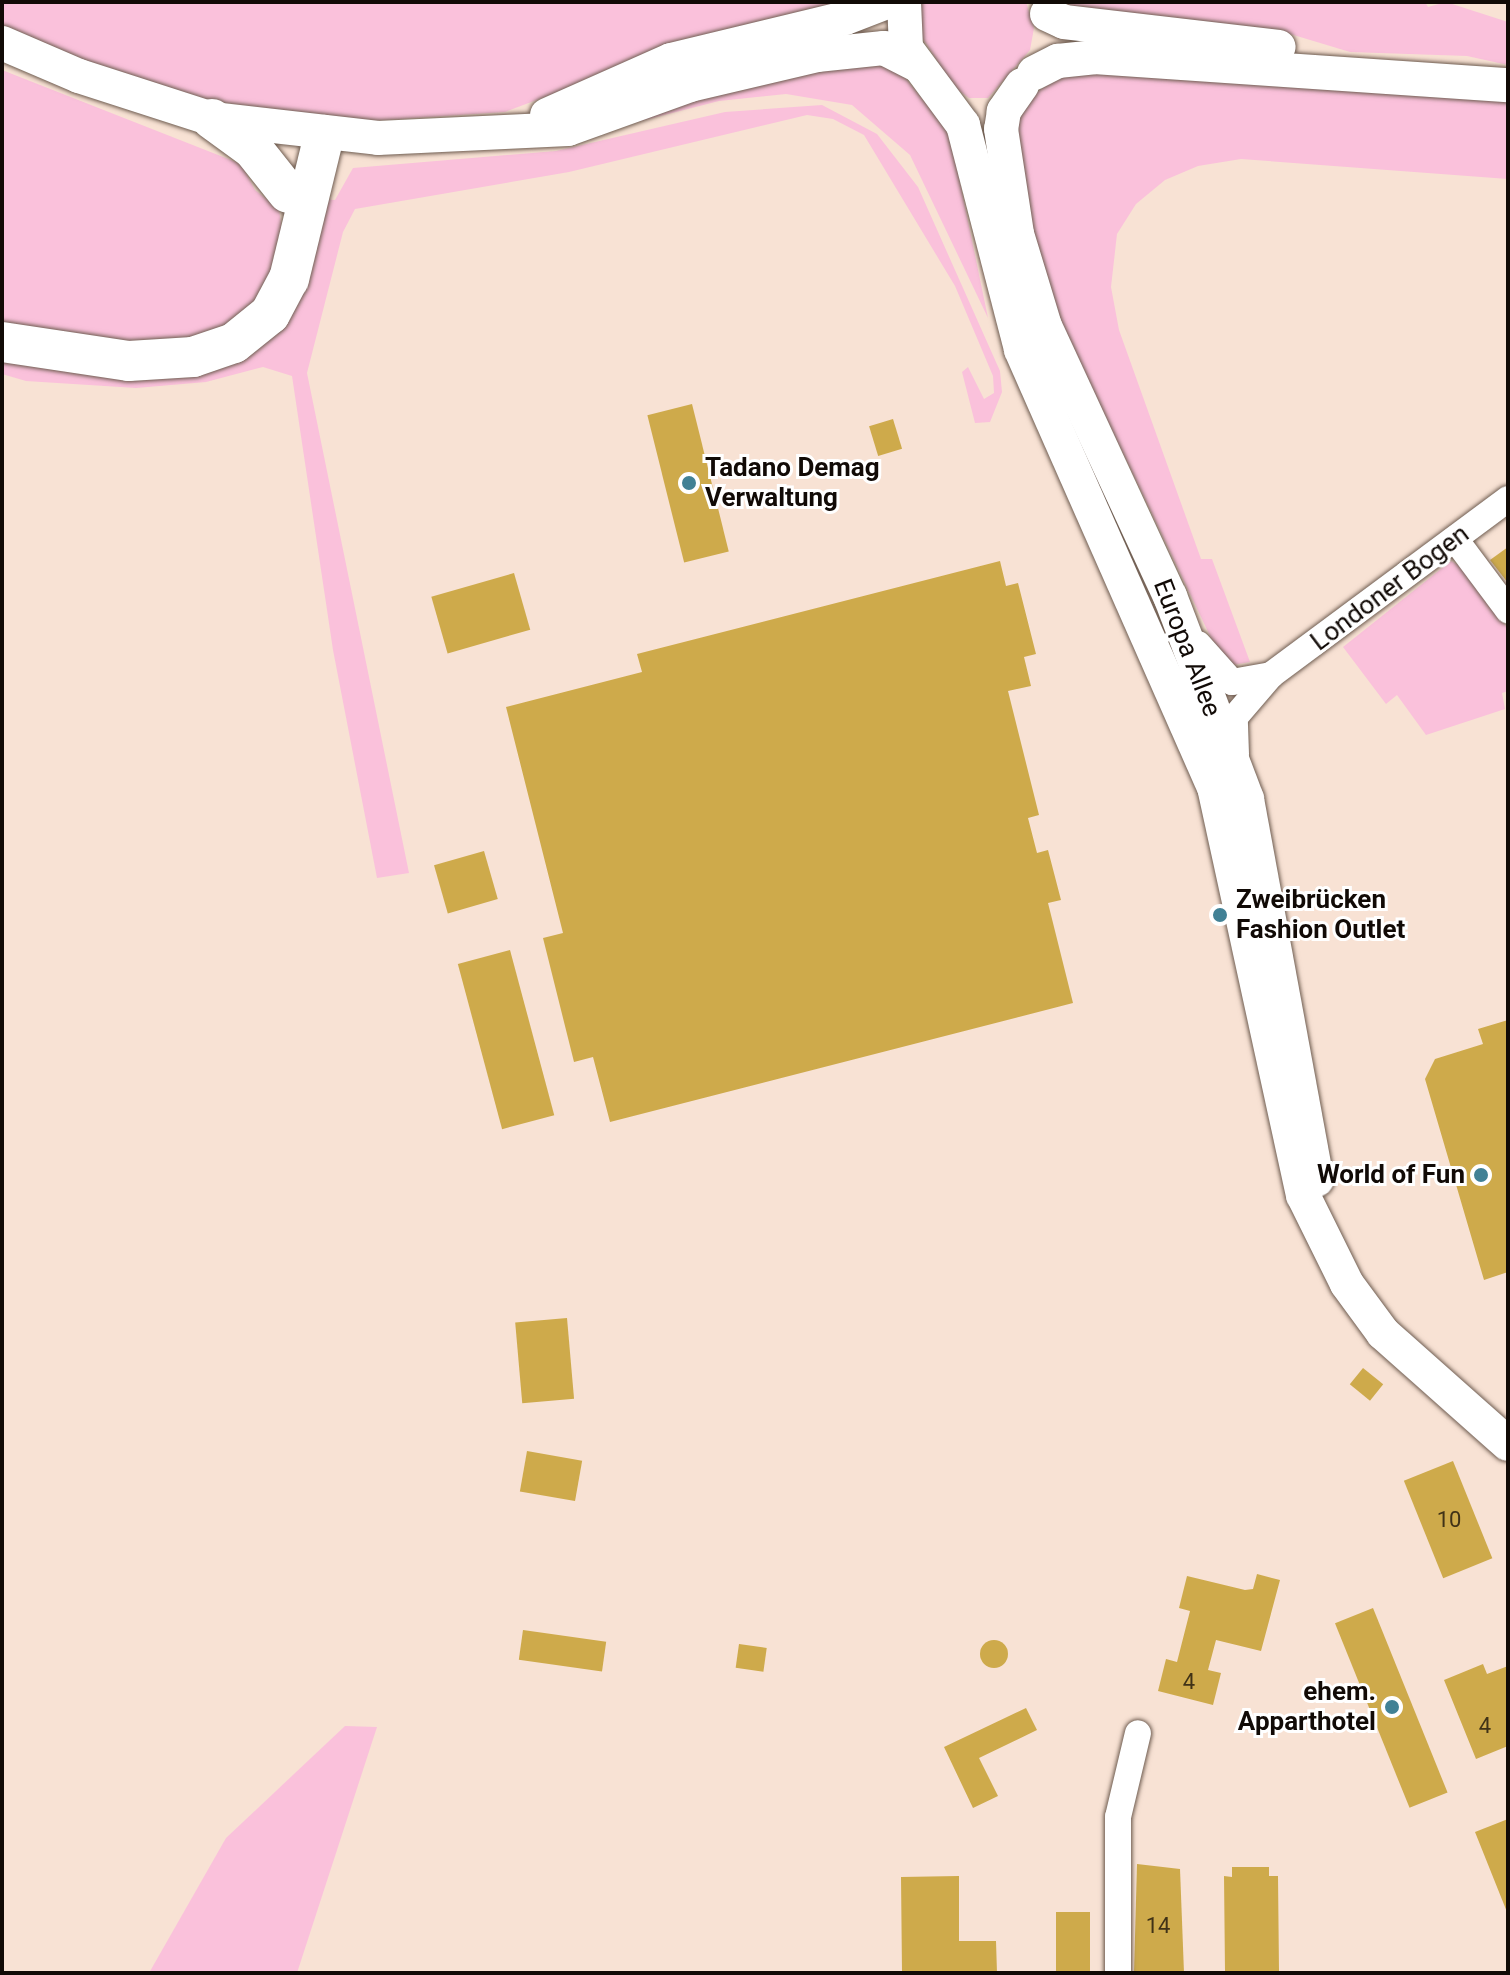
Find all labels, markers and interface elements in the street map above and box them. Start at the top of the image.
place label: Tadano Demag Verwaltung [705,452,880,514]
marker: Tadano Demag Verwaltung [680,474,698,492]
street label: Londoner Bogen [1305,518,1475,658]
street label: Europa Allee [1147,575,1227,721]
place label: Zweibrücken Fashion Outlet [1236,884,1405,946]
marker: Zweibrücken Fashion Outlet [1211,906,1229,924]
place label: World of Fun [1317,1159,1465,1191]
marker: World of Fun [1472,1166,1490,1184]
house number: 10 [1437,1507,1461,1533]
house number: 4 [1183,1669,1195,1695]
place label: ehem. Apparthotel [1238,1676,1376,1738]
marker: ehem. Apparthotel [1383,1698,1401,1716]
house number: 4 [1479,1713,1491,1739]
house number: 14 [1146,1913,1170,1939]

